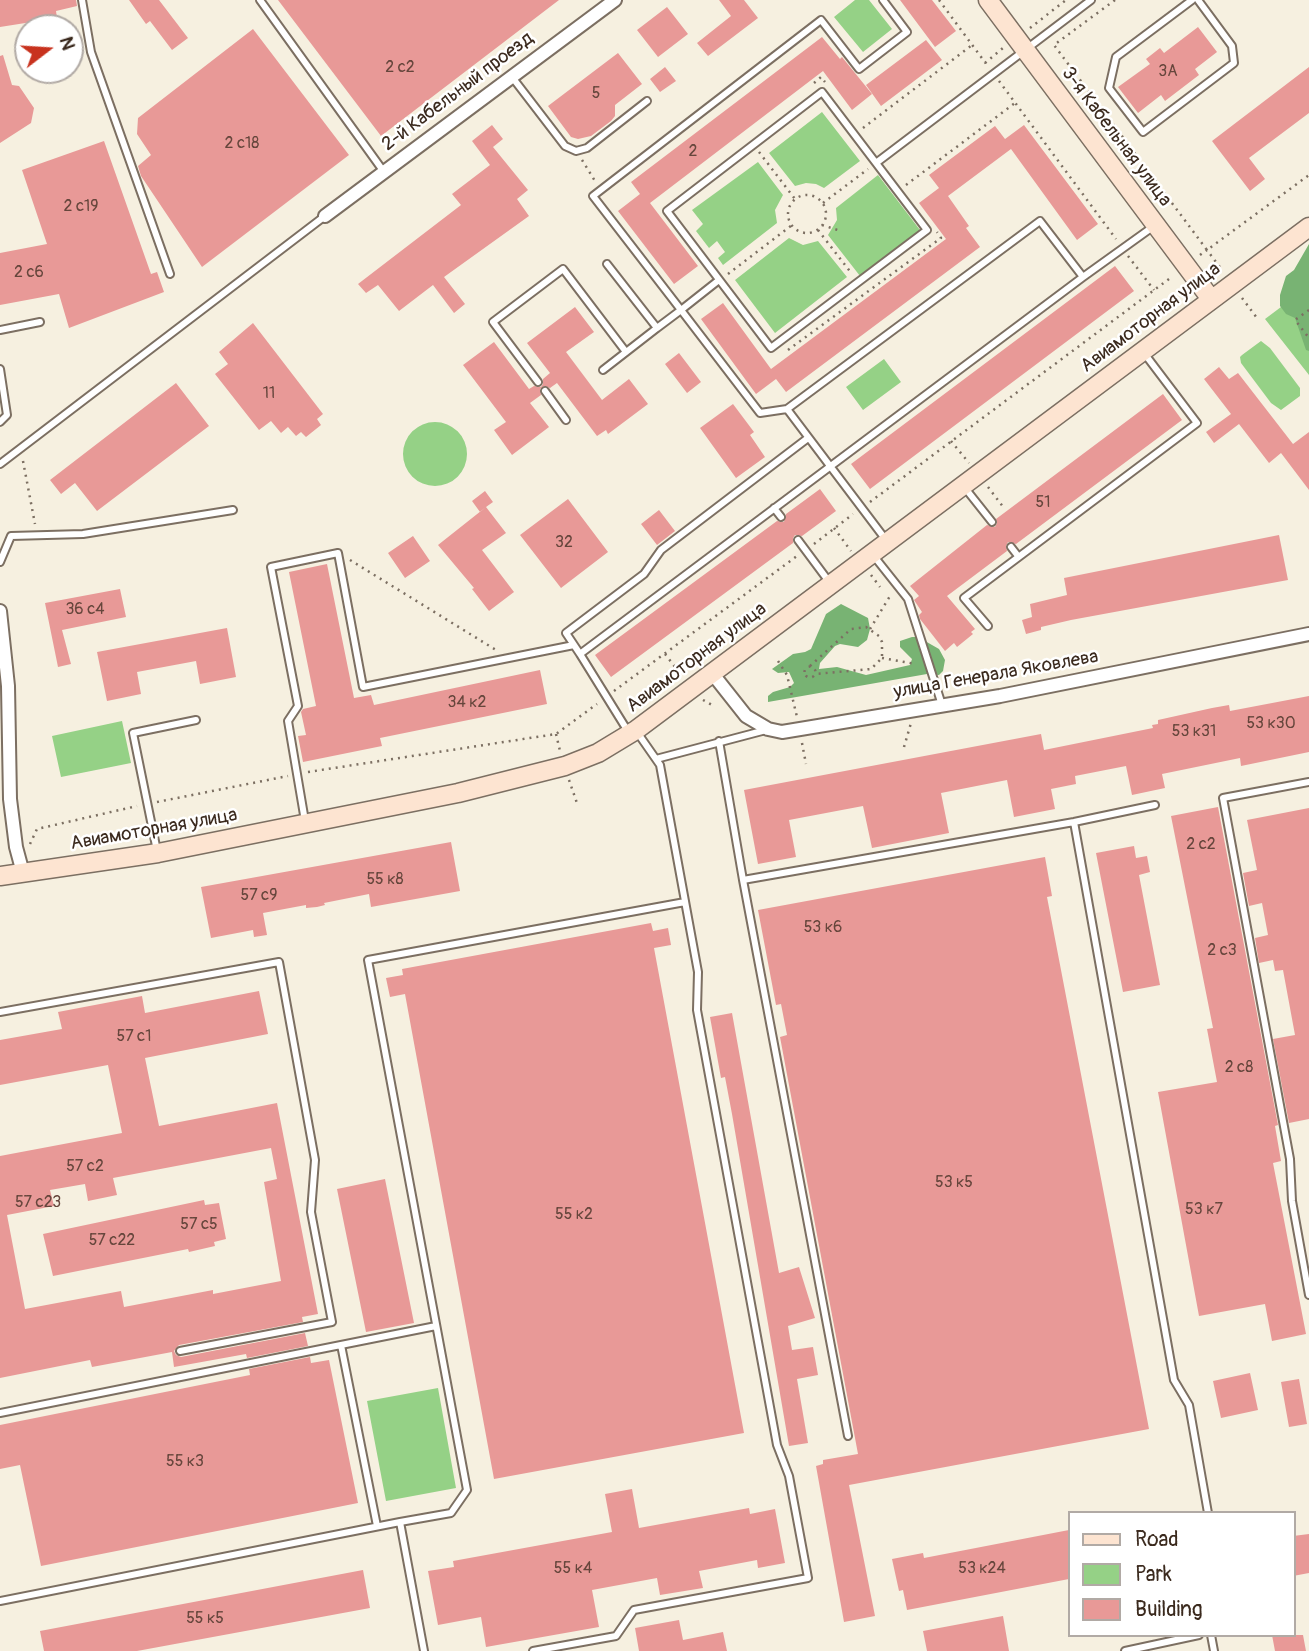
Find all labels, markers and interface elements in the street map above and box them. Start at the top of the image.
north arrow [14,14,84,84]
street label: 2-й Кабельный проезд [378,28,538,156]
text: N [54,34,81,53]
house number: 2 с2 [385,58,415,78]
house number: 3А [1158,62,1178,82]
street label: 3-я Кабельная улица [1056,63,1176,211]
house number: 5 [592,84,600,104]
house number: 2 с18 [225,134,259,154]
house number: 2 [689,142,697,162]
house number: 2 с19 [63,197,99,217]
street label: Авиамоторная улица [1077,258,1225,378]
house number: 2 с6 [14,263,44,283]
house number: 11 [263,384,275,404]
house number: 51 [1036,493,1050,513]
house number: 32 [555,533,573,553]
street label: Авиамоторная улица [623,598,771,718]
house number: 36 с4 [65,600,105,620]
street label: улица Генерала Яковлева [892,646,1100,704]
house number: 34 к2 [448,693,486,713]
house number: 53 к30 [1246,714,1296,734]
house number: 53 к31 [1172,722,1216,742]
street label: Авиамоторная улица [69,804,239,856]
house number: 2 с2 [1186,835,1216,855]
house number: 55 к8 [366,870,404,890]
house number: 57 с9 [241,886,277,906]
house number: 53 к6 [804,918,842,938]
house number: 2 с3 [1207,941,1237,961]
house number: 57 с1 [117,1027,151,1047]
house number: 2 с8 [1225,1058,1253,1078]
house number: 57 с2 [66,1157,104,1177]
house number: 53 к5 [935,1173,973,1193]
house number: 57 с23 [15,1193,61,1213]
house number: 53 к7 [1185,1200,1223,1220]
house number: 55 к2 [555,1205,593,1225]
house number: 57 с5 [180,1215,218,1235]
house number: 57 с22 [89,1231,135,1251]
house number: 55 к3 [166,1452,204,1472]
legend [1068,1511,1295,1637]
text: Road [1135,1526,1179,1553]
house number: 55 к4 [554,1559,592,1579]
house number: 53 к24 [958,1559,1006,1579]
text: Park [1135,1561,1172,1588]
text: Building [1135,1596,1202,1623]
house number: 55 к5 [186,1609,224,1629]

